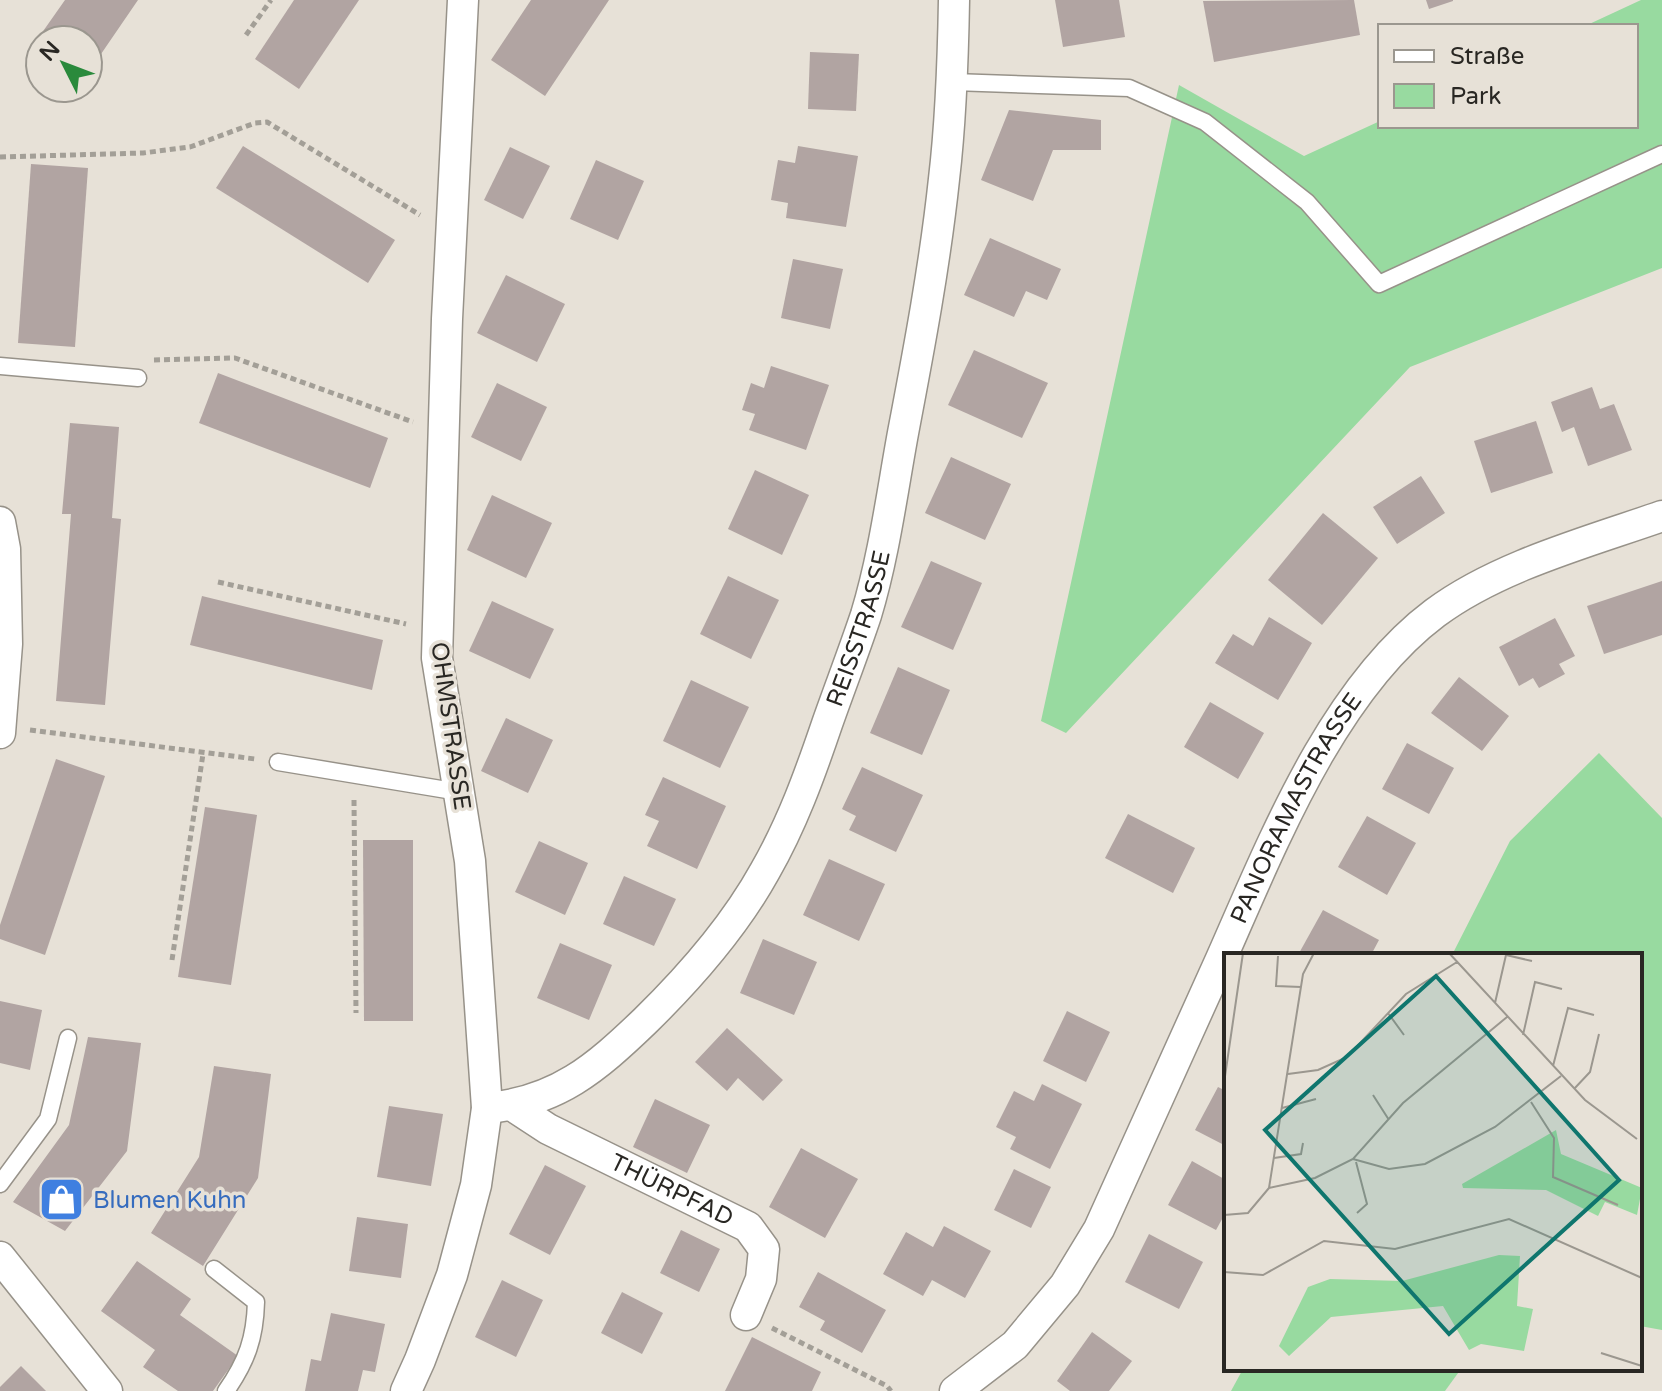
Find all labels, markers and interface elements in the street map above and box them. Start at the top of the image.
north arrow [24,24,104,104]
legend [1378,24,1638,128]
text: N [34,36,65,67]
text: Straße [1450,42,1524,71]
text: Park [1450,82,1501,111]
street label: REISSTRASSE [820,548,897,711]
street label: OHMSTRASSE [424,640,477,812]
street label: PANORAMASTRASSE [1224,687,1368,928]
inset map [1224,953,1642,1371]
street label: THÜRPFAD [605,1148,738,1233]
shop icon: Blumen Kuhn [38,1176,86,1224]
place label: Blumen Kuhn [93,1186,246,1215]

